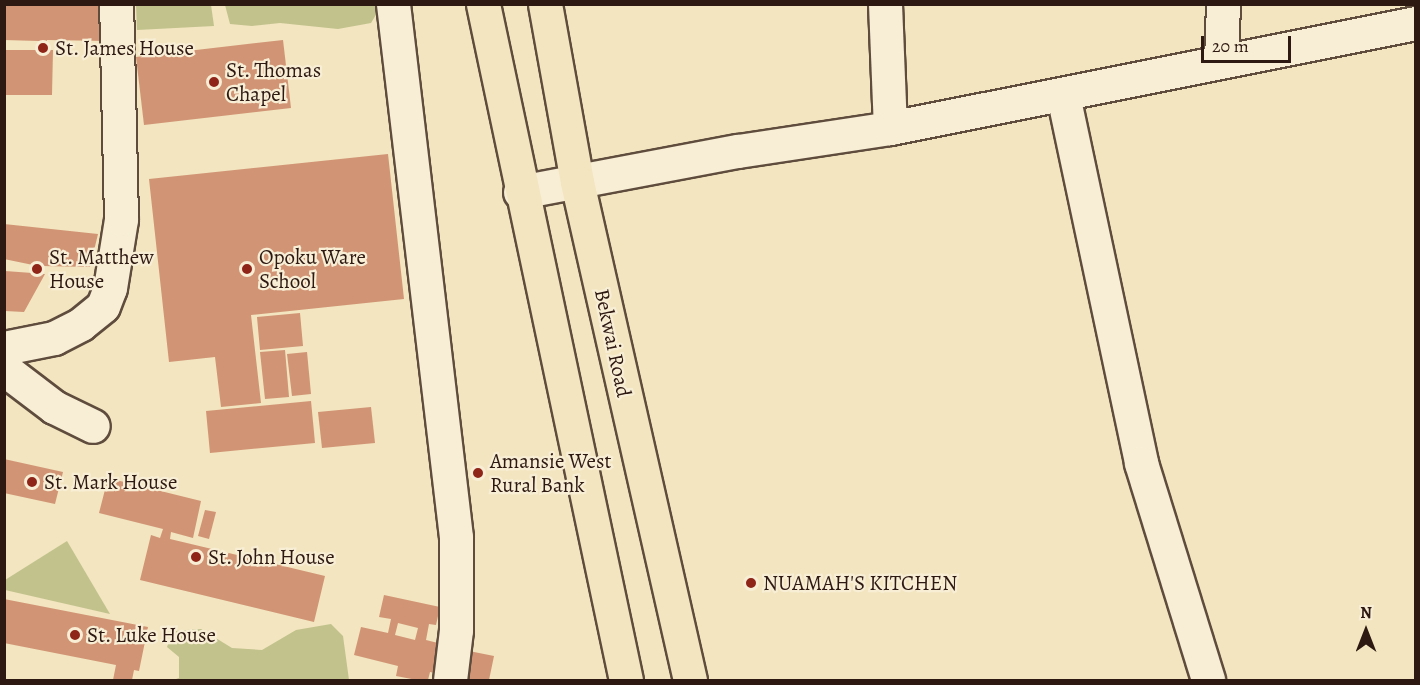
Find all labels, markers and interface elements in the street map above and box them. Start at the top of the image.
scale bar [1204,24,1294,62]
text: 20 m [1212,34,1249,58]
place label: St. James House [55,35,194,61]
marker: St. James House [36,41,50,55]
place label: St. Thomas Chapel [226,57,322,107]
marker: St. Thomas Chapel [207,75,221,89]
place label: St. Matthew House [49,244,154,294]
place label: Opoku Ware School [259,244,366,294]
marker: St. Matthew House [30,262,44,276]
marker: Opoku Ware School [240,262,254,276]
street label: Bekwai Road [589,286,637,400]
place label: Amansie West Rural Bank [490,448,611,498]
marker: Amansie West Rural Bank [471,466,485,480]
place label: St. Mark House [44,469,178,495]
marker: St. Mark House [25,475,39,489]
place label: St. John House [208,544,335,570]
marker: St. John House [189,550,203,564]
place label: NUAMAH'S KITCHEN [763,570,957,596]
marker: NUAMAH'S KITCHEN [744,576,758,590]
north arrow [1336,601,1396,661]
text: N [1360,602,1372,624]
place label: St. Luke House [87,622,216,648]
marker: St. Luke House [68,628,82,642]

